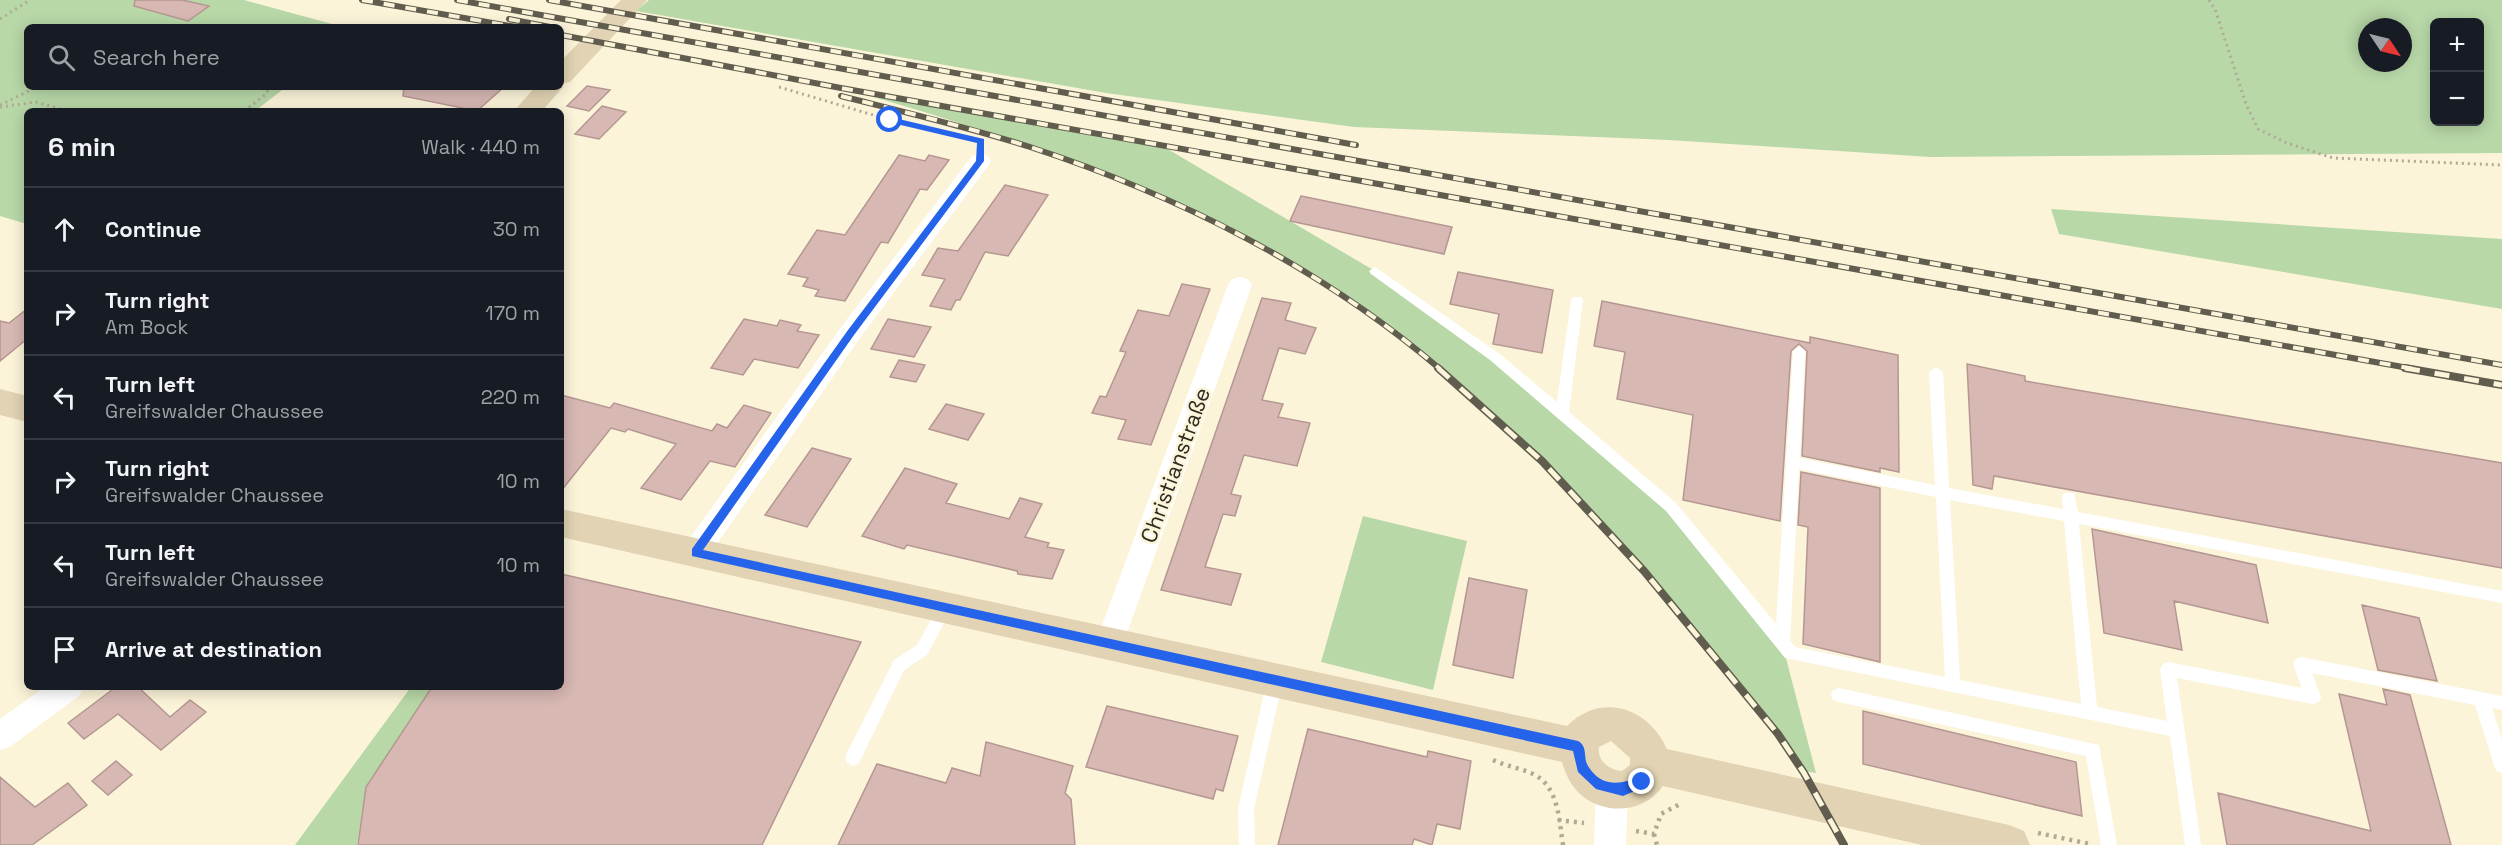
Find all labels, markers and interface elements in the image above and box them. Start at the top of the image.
north arrow [2358,18,2412,72]
map controls [2430,18,2484,126]
button: + [2430,18,2484,72]
search box [24,24,564,90]
icon: search [45,41,78,74]
text: Search here [93,43,220,71]
button: − [2430,72,2484,126]
route start [876,106,902,132]
text: 6 min [48,130,116,164]
text: Walk · 440 m [421,134,540,160]
icon: ahead [48,213,81,246]
text: Continue [105,215,201,243]
text: 30 m [493,216,540,242]
text: Turn right [105,286,210,314]
icon: right [48,297,81,330]
text: 170 m [485,300,540,326]
text: Am Bock [105,314,188,340]
text: Turn left [105,370,195,398]
icon: left [48,381,81,414]
text: 220 m [481,384,540,410]
street label: Christianstraße [1134,384,1216,546]
text: Greifswalder Chaussee [105,398,324,424]
text: Turn right [105,454,210,482]
icon: right [48,465,81,498]
text: 10 m [496,468,540,494]
text: Greifswalder Chaussee [105,482,324,508]
text: Turn left [105,538,195,566]
icon: left [48,549,81,582]
text: 10 m [496,552,540,578]
text: Greifswalder Chaussee [105,566,324,592]
icon: arrive [48,633,81,666]
text: Arrive at destination [105,635,322,663]
route end [1628,768,1654,794]

